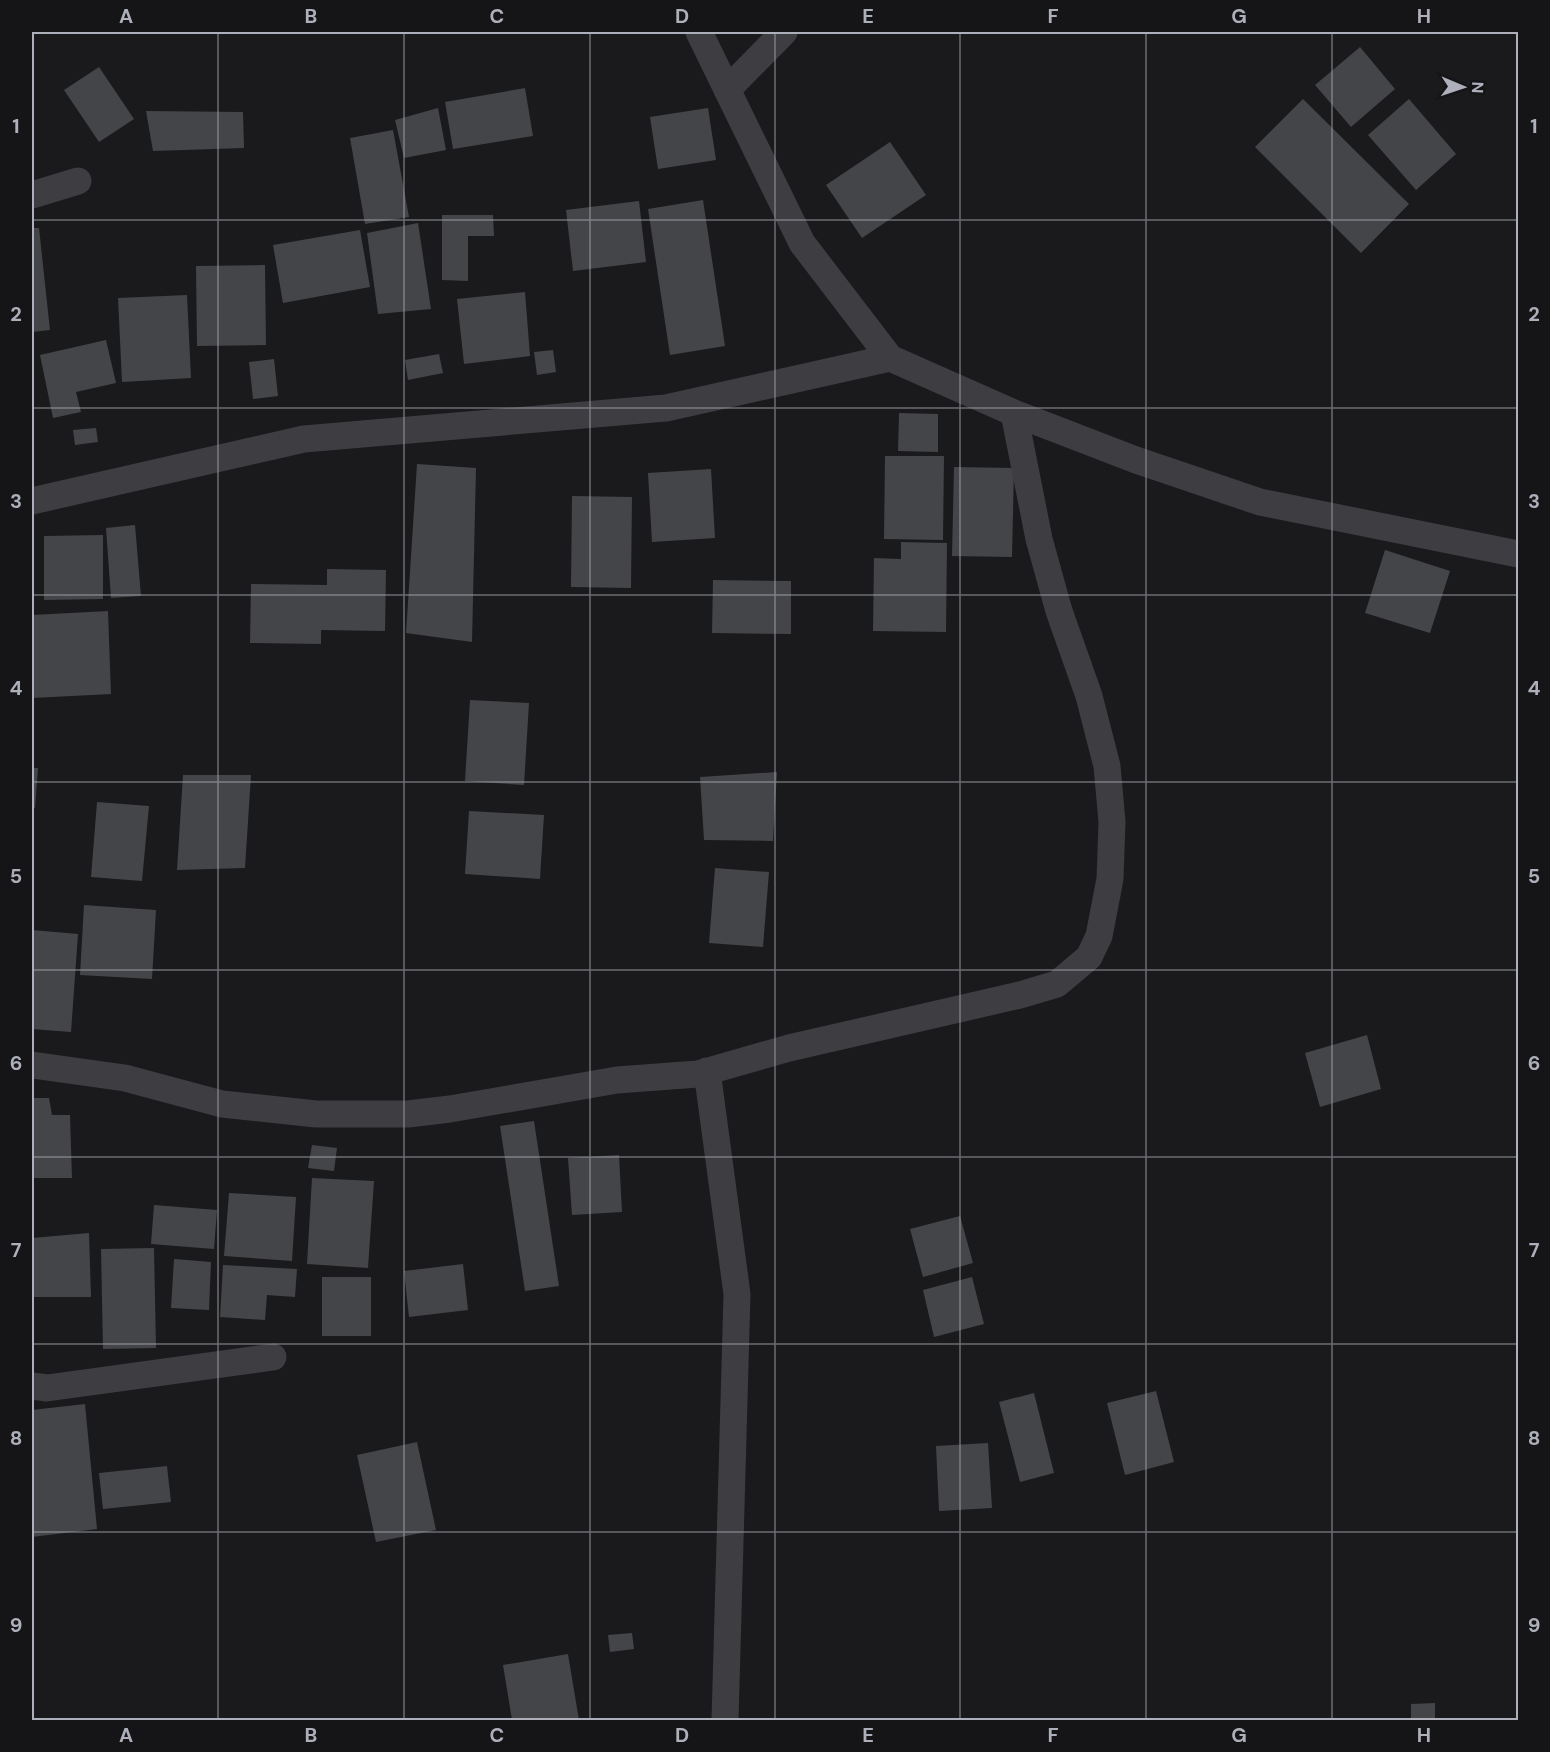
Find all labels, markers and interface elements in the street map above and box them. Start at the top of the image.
text: A [119,3,133,29]
text: B [305,3,317,29]
text: C [490,3,504,29]
text: D [675,3,689,29]
text: E [862,3,874,29]
text: F [1047,3,1059,29]
text: G [1231,3,1247,29]
text: H [1417,3,1431,29]
north arrow [1433,57,1493,117]
text: N [1467,81,1488,94]
text: 1 [12,113,20,139]
text: 1 [1530,113,1538,139]
text: 2 [10,301,22,327]
text: 2 [1528,301,1540,327]
text: 3 [10,488,22,514]
text: 3 [1528,488,1540,514]
text: 4 [10,675,23,701]
text: 4 [1528,675,1541,701]
text: 5 [10,863,22,889]
text: 5 [1528,863,1540,889]
text: 6 [10,1050,22,1076]
text: 6 [1528,1050,1540,1076]
text: 7 [11,1237,22,1263]
text: 7 [1529,1237,1540,1263]
text: 8 [10,1425,22,1451]
text: 8 [1528,1425,1540,1451]
text: 9 [10,1612,22,1638]
text: 9 [1528,1612,1540,1638]
text: A [119,1722,133,1748]
text: B [305,1722,317,1748]
text: C [490,1722,504,1748]
text: D [675,1722,689,1748]
text: E [862,1722,874,1748]
text: F [1047,1722,1059,1748]
text: G [1231,1722,1247,1748]
text: H [1417,1722,1431,1748]

